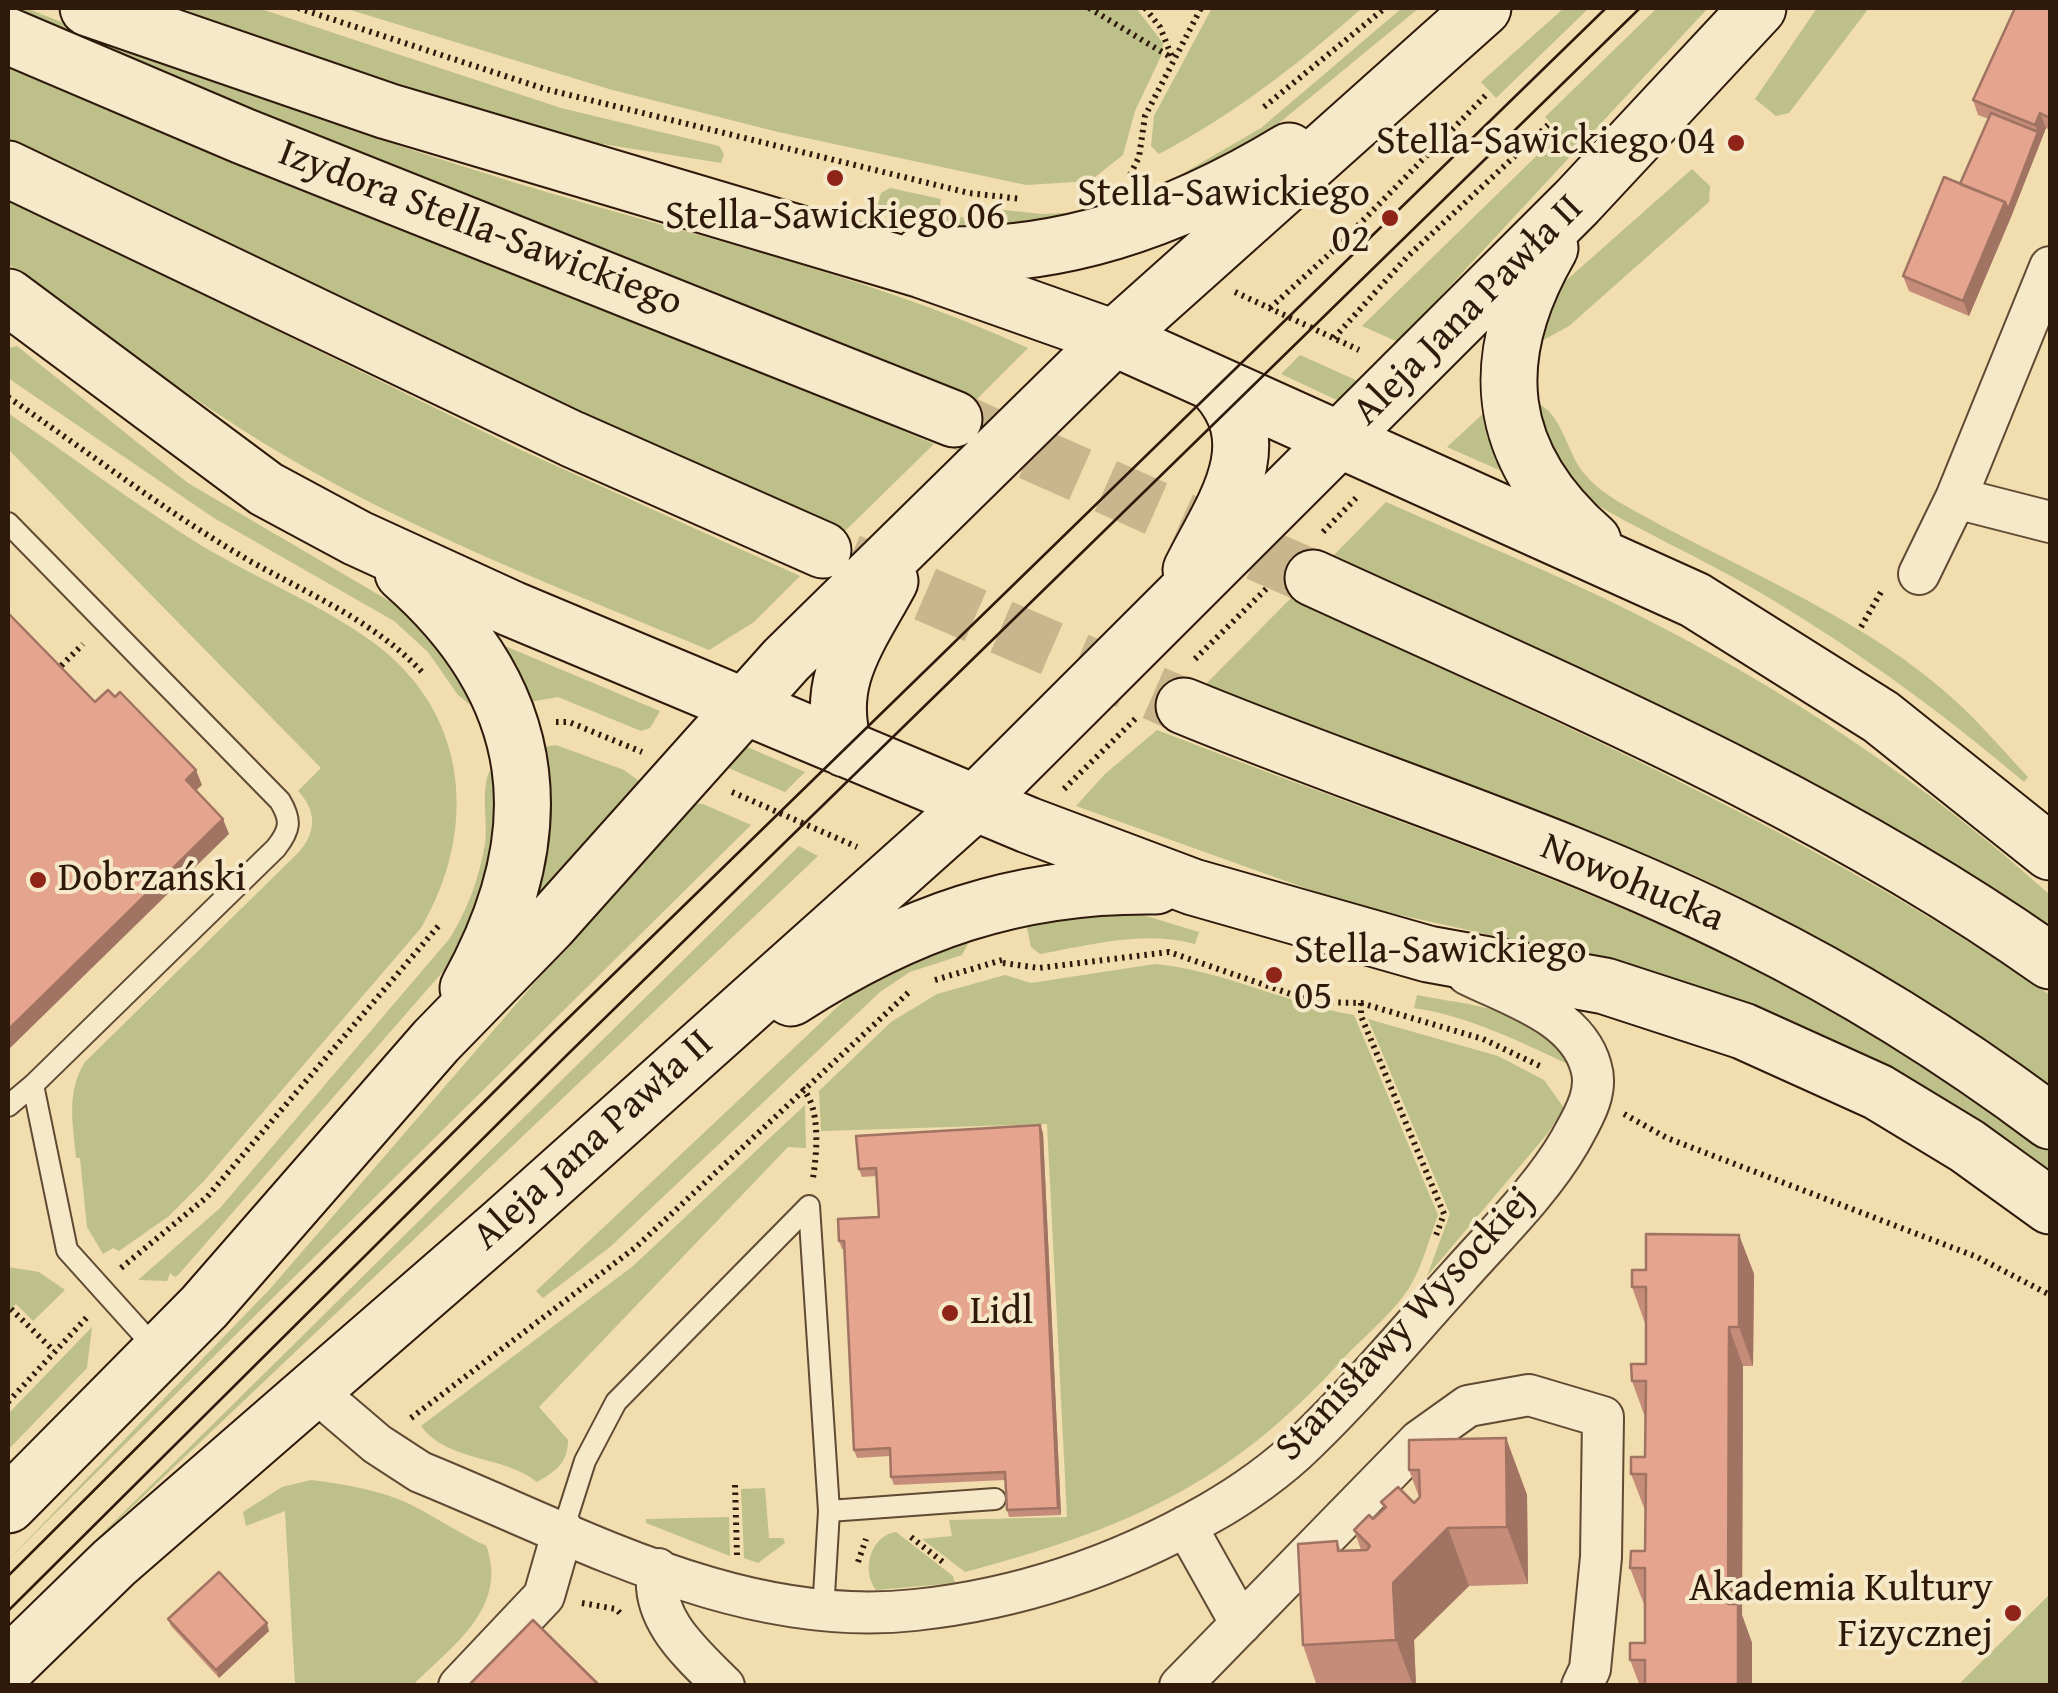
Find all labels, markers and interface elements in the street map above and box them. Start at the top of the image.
place label: Stella-Sawickiego 04 [1376,119,1716,167]
street label: Izydora Stella-Sawickiego [272,130,688,328]
marker: Stella-Sawickiego 04 [1725,132,1747,154]
marker: Stella-Sawickiego 06 [824,167,846,189]
place label: Stella-Sawickiego 02 [1077,171,1370,265]
street label: Aleja Jana Pawła II [1344,186,1594,436]
place label: Stella-Sawickiego 06 [665,194,1005,242]
marker: Stella-Sawickiego 02 [1379,207,1401,229]
street label: Nowohucka [1533,824,1731,944]
place label: Dobrzański [58,856,246,904]
marker: Dobrzański [27,869,49,891]
place label: Stella-Sawickiego 05 [1294,928,1587,1022]
marker: Stella-Sawickiego 05 [1263,964,1285,986]
street label: Aleja Jana Pawła II [464,1021,724,1261]
street label: Stanisławy Wysockiej [1266,1178,1546,1472]
place label: Lidl [970,1289,1033,1337]
marker: Lidl [939,1302,961,1324]
place label: Akademia Kultury Fizycznej [1689,1566,1993,1660]
marker: Akademia Kultury Fizycznej [2002,1602,2024,1624]

